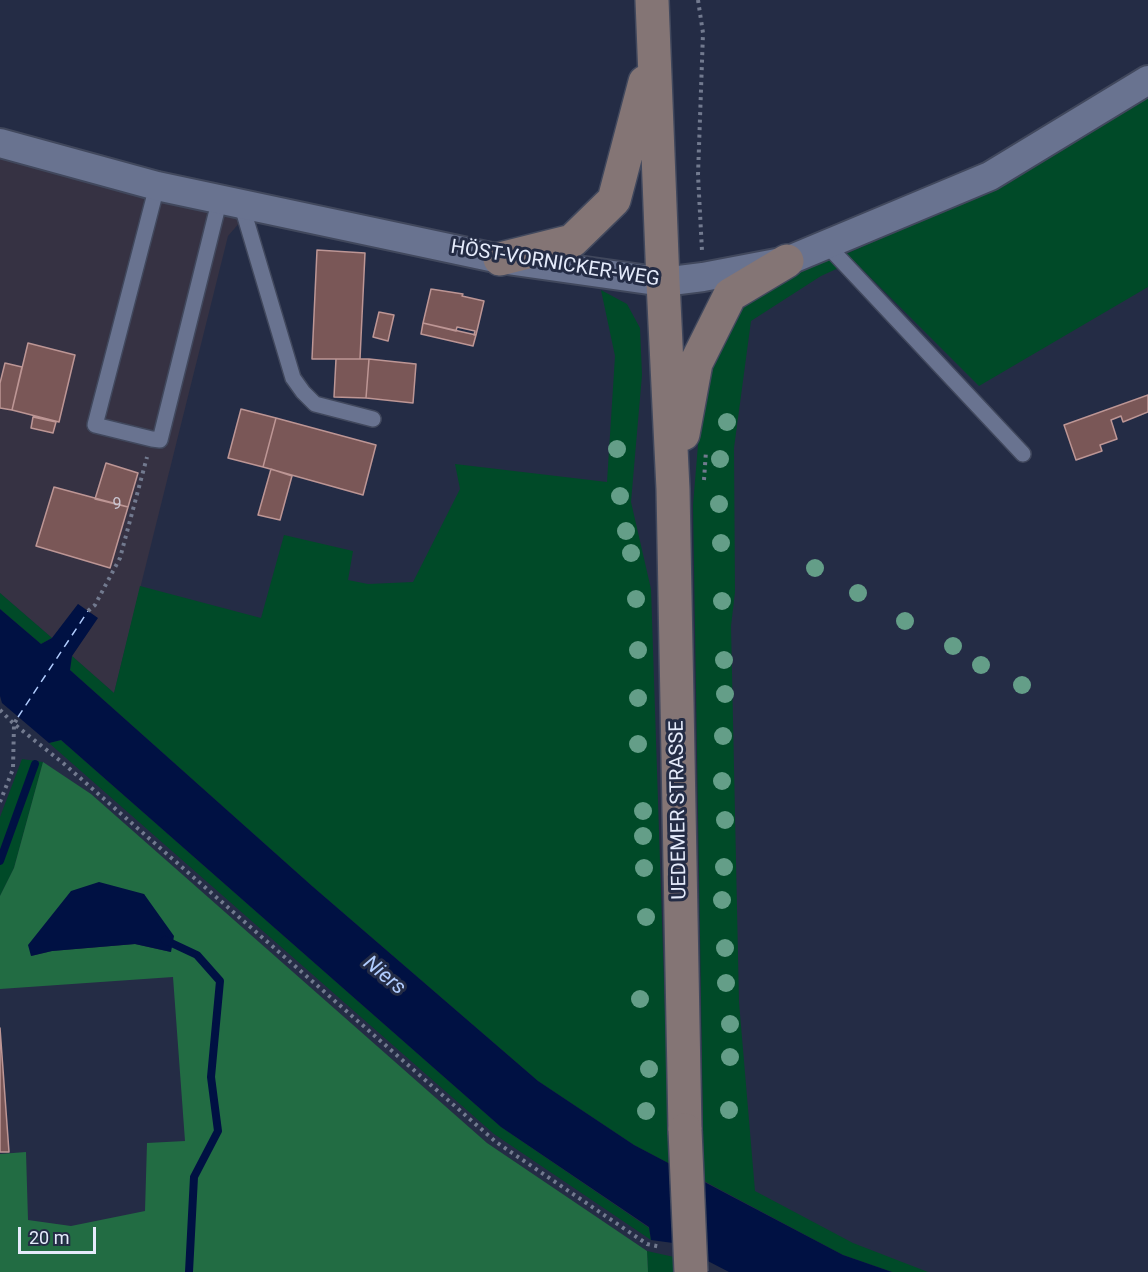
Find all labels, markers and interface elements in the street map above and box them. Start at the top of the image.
street label: HÖST-VORNICKER-WEG [449,236,661,292]
house number: 9 [113,495,121,515]
street label: UEDEMER STRASSE [665,720,693,900]
water label: Niers [358,951,410,1001]
scale bar [21,1215,99,1253]
text: 20 m [29,1227,69,1248]

